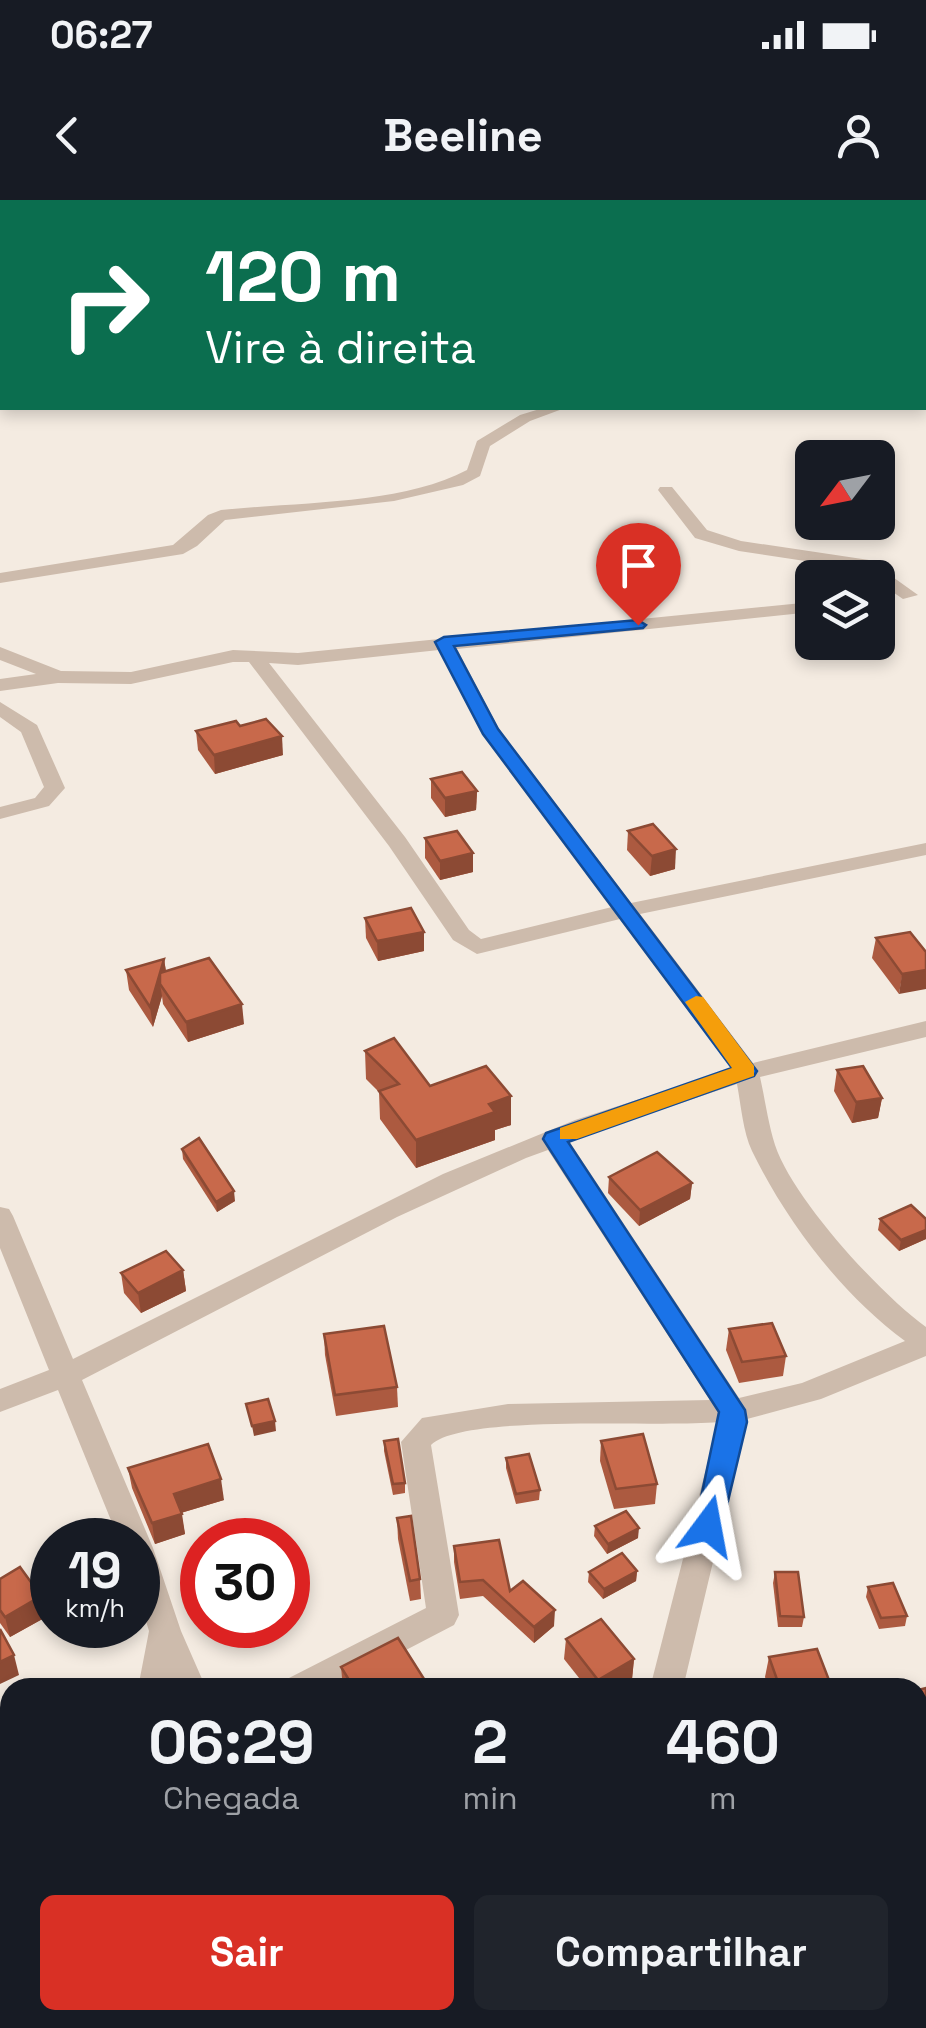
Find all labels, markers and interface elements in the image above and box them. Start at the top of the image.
text: 06:27 [50,11,153,59]
text: Beeline [383,107,543,164]
icon: back [40,108,95,163]
icon: person [831,108,886,163]
text: 120 m [205,232,401,321]
icon: right [40,240,170,370]
text: Vire à direita [205,319,476,376]
north arrow [795,440,895,540]
map controls [795,440,895,660]
pin [596,523,681,626]
icon: arrive [611,538,666,593]
button: layers [795,560,895,660]
position arrow [656,1474,760,1578]
speed limit sign: 30 [180,1518,310,1648]
text: 19 [68,1539,122,1603]
text: km/h [65,1592,125,1624]
text: 06:29 [148,1704,314,1781]
text: 2 [472,1704,508,1781]
text: 460 [666,1704,780,1781]
text: Chegada [163,1778,300,1818]
text: min [463,1778,518,1818]
text: m [709,1778,737,1818]
button: Sair [40,1895,454,2010]
button: Compartilhar [474,1895,888,2010]

